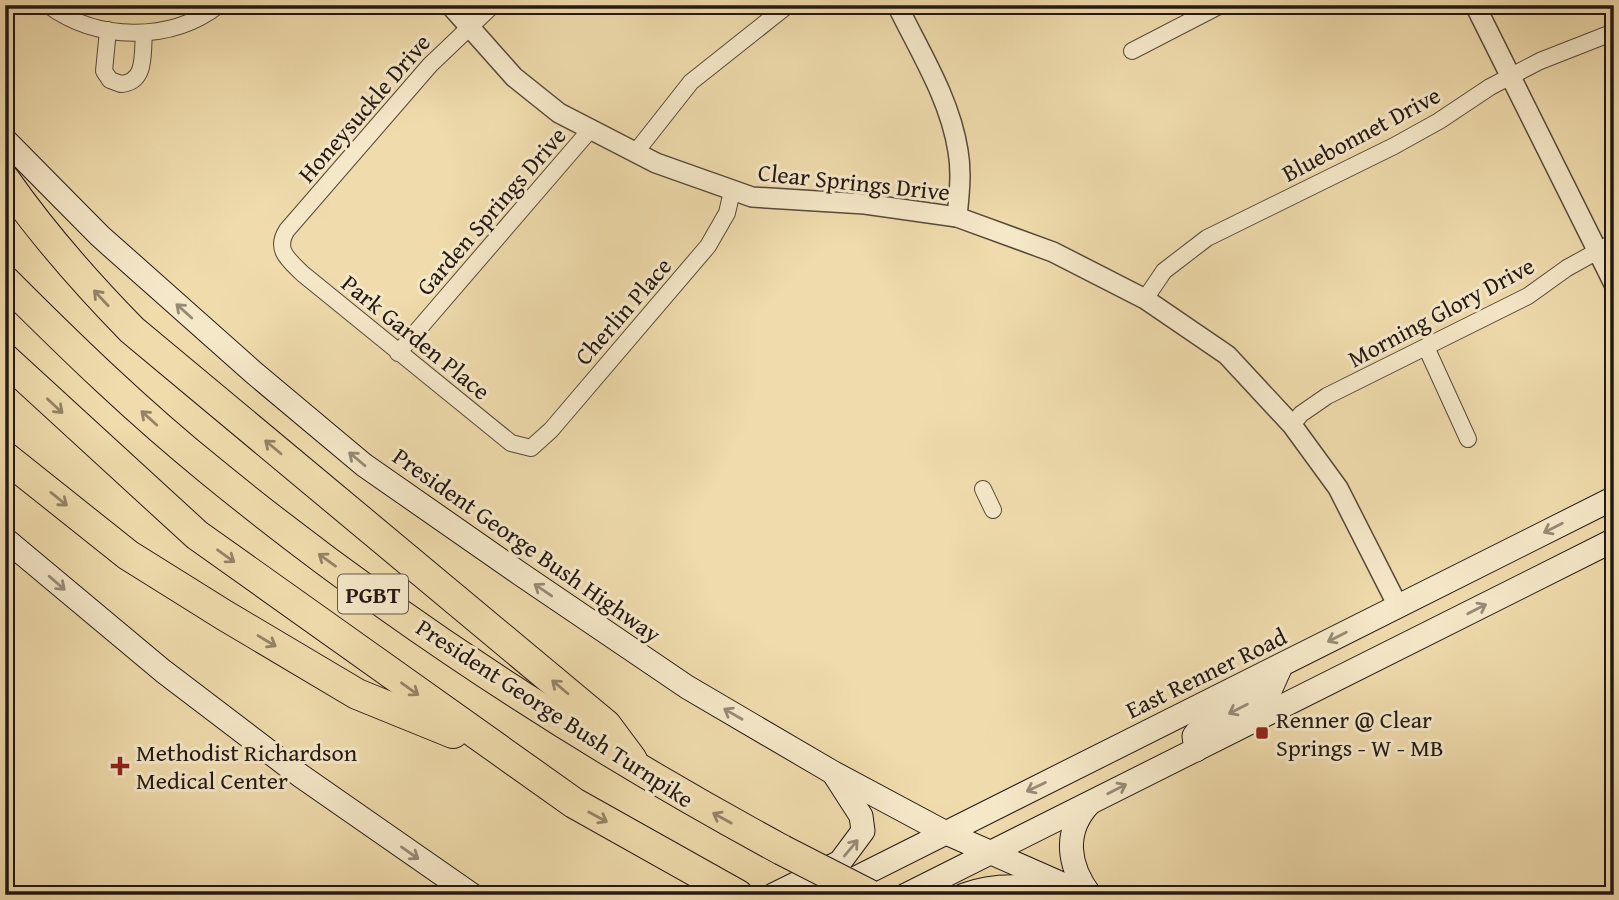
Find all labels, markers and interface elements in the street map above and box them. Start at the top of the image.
street label: Honeysuckle Drive [289,26,439,190]
street label: Bluebonnet Drive [1275,77,1447,191]
street label: Garden Springs Drive [408,119,574,303]
street label: Clear Springs Drive [756,155,952,209]
street label: Morning Glory Drive [1341,248,1541,376]
street label: Cherlin Place [566,249,680,373]
street label: Park Garden Place [334,266,498,408]
one-way arrow [93,289,109,307]
one-way arrow [176,302,193,319]
one-way arrow [46,397,63,414]
one-way arrow [140,410,158,426]
street label: President George Bush Highway [386,439,668,651]
one-way arrow [264,440,282,455]
one-way arrow [348,451,366,467]
one-way arrow [49,492,67,507]
one-way arrow [1543,522,1564,536]
one-way arrow [216,548,235,563]
one-way arrow [317,553,336,568]
road number: PGBT [338,574,408,614]
one-way arrow [48,575,66,591]
one-way arrow [534,582,553,597]
one-way arrow [1466,601,1487,615]
street label: President George Bush Turnpike [409,610,701,816]
street label: East Renner Road [1119,619,1293,727]
one-way arrow [1328,630,1348,644]
one-way arrow [256,634,276,648]
one-way arrow [552,680,570,695]
one-way arrow [400,681,419,696]
place label: Renner @ Clear Springs - W - MB [1276,702,1444,765]
one-way arrow [1228,703,1249,717]
one-way arrow [724,707,744,721]
marker: Renner @ Clear Springs - W - MB [1254,725,1270,741]
place label: Methodist Richardson Medical Center [136,735,358,798]
marker: Methodist Richardson Medical Center [110,756,130,776]
one-way arrow [1026,780,1047,794]
one-way arrow [1106,782,1127,796]
one-way arrow [587,811,608,824]
one-way arrow [712,811,733,824]
one-way arrow [844,840,859,858]
one-way arrow [400,846,419,860]

